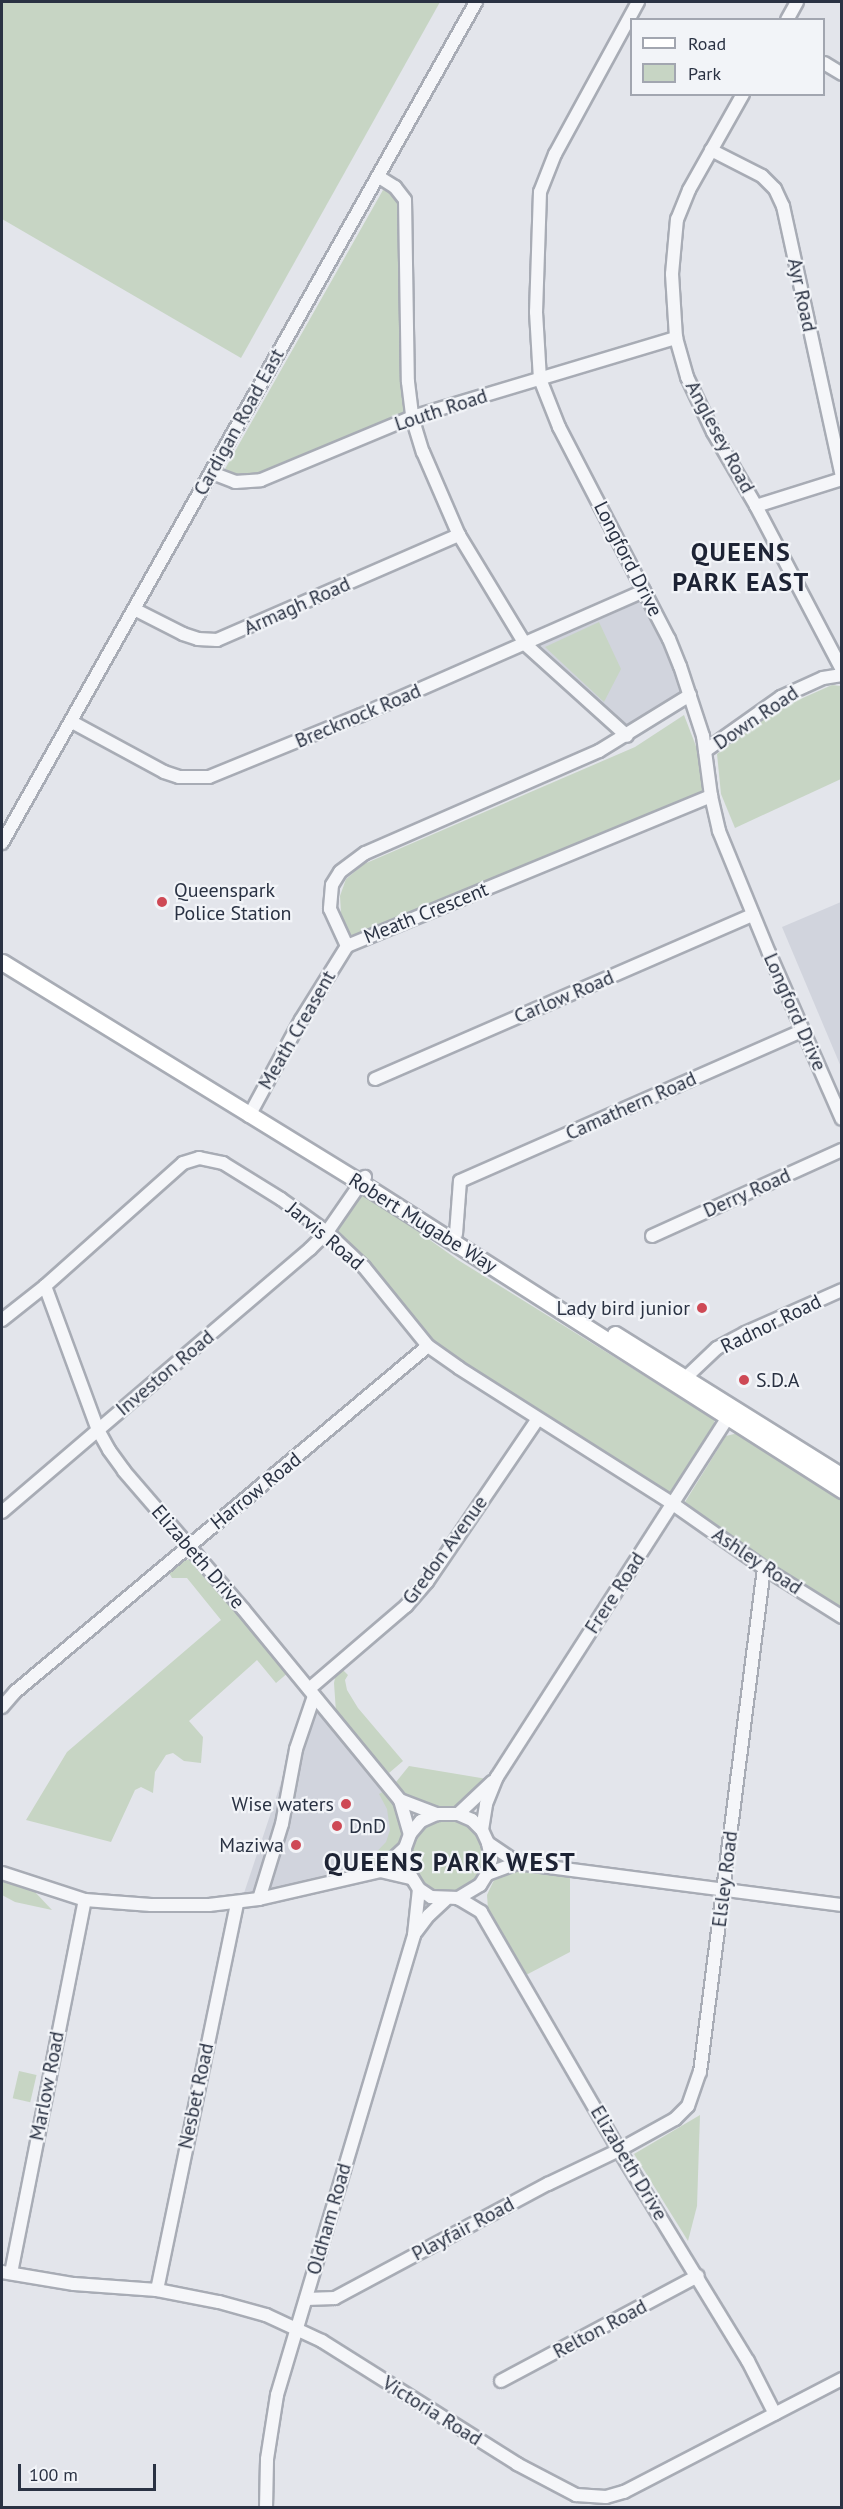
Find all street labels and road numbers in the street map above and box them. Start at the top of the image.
street label: Ayr Road [782,256,822,334]
street label: Cardigan Road East [189,344,289,500]
street label: Anglesey Road [680,376,760,498]
street label: Louth Road [392,384,490,436]
street label: Longford Drive [589,497,667,621]
street label: Armagh Road [240,572,354,640]
street label: Brecknock Road [291,679,425,753]
street label: Down Road [709,681,803,755]
street label: Meath Crescent [360,877,492,949]
street label: Longford Drive [758,949,832,1075]
street label: Carlow Road [510,965,618,1029]
street label: Meath Creasent [253,966,341,1094]
street label: Camathern Road [562,1066,700,1146]
street label: Derry Road [699,1163,795,1223]
street label: Robert Mugabe Way [344,1168,502,1278]
street label: Jarvis Road [281,1197,369,1275]
street label: Radnor Road [717,1289,825,1359]
street label: Investon Road [111,1325,219,1421]
street label: Harrow Road [206,1447,306,1535]
street label: Gredon Avenue [397,1491,493,1609]
street label: Elizabeth Drive [146,1500,250,1614]
street label: Ashley Road [707,1522,807,1600]
street label: Frere Road [580,1548,650,1638]
street label: Elsley Road [707,1829,743,1929]
street label: Marlow Road [25,2029,69,2143]
street label: Nesbet Road [173,2041,219,2151]
street label: Elizabeth Drive [585,2101,673,2225]
street label: Oldham Road [302,2160,356,2278]
street label: Playfair Road [408,2192,518,2266]
street label: Relton Road [549,2294,651,2364]
street label: Victoria Road [378,2371,486,2451]

